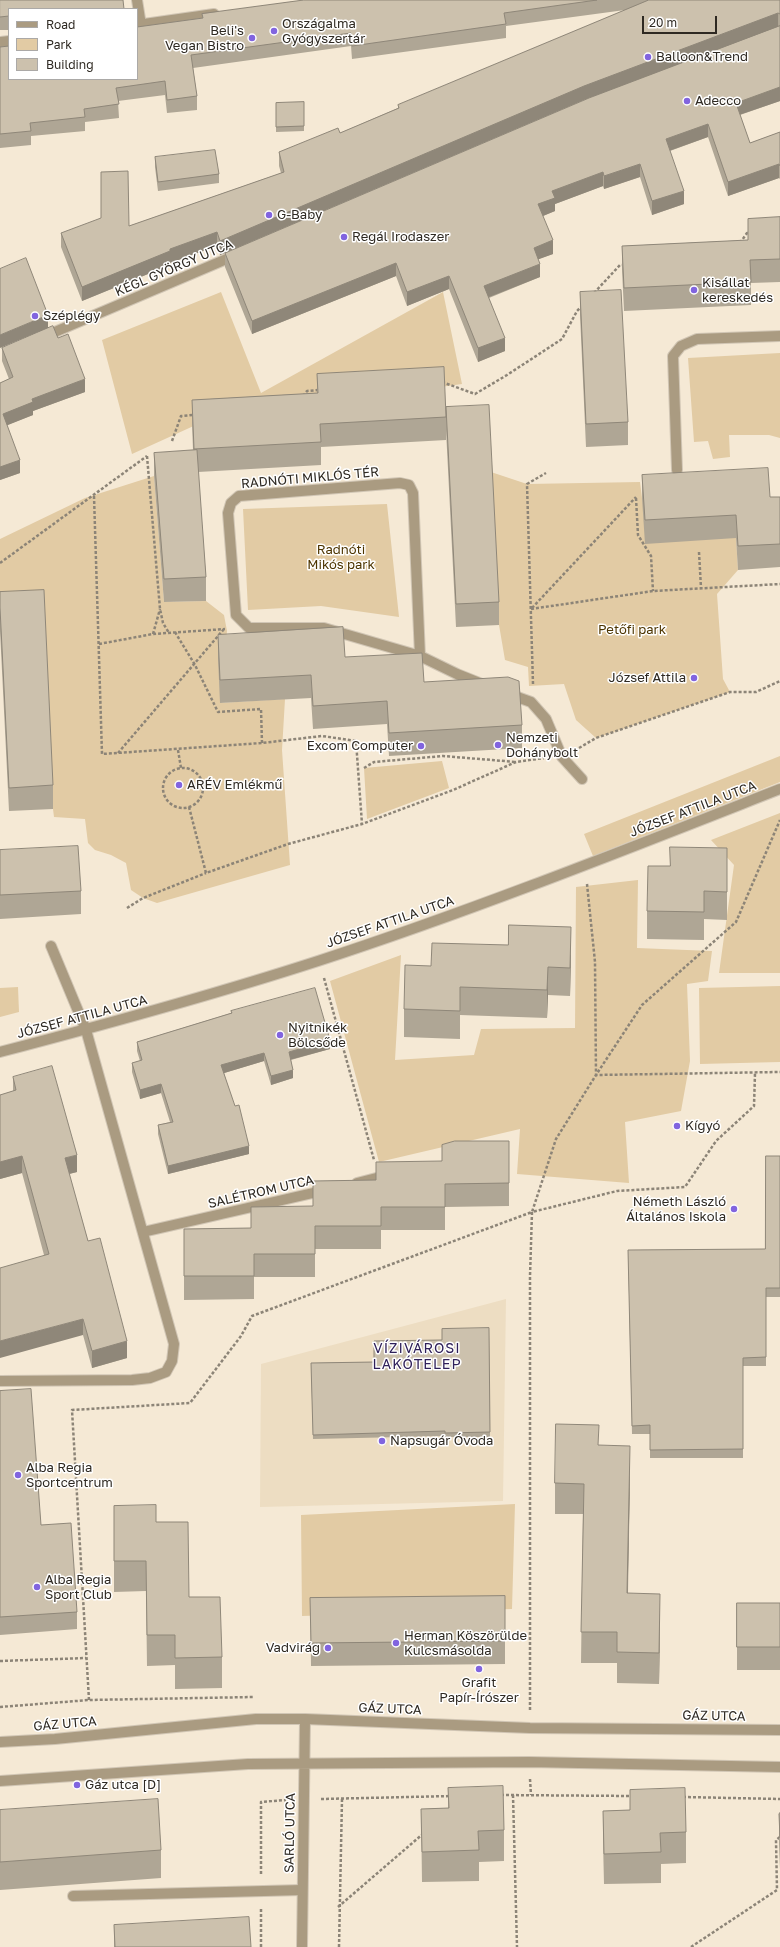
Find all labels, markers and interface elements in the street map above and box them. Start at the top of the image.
legend [8,8,138,80]
scale bar [644,8,719,34]
text: 20 m [649,15,677,30]
place label: Országalma Gyógyszertár [282,16,365,47]
text: Road [46,17,75,32]
place label: Beli's Vegan Bistro [165,23,244,54]
marker: Országalma Gyógyszertár [269,26,279,36]
marker: Beli's Vegan Bistro [247,33,257,43]
text: Park [46,37,72,52]
place label: Balloon&Trend [656,49,748,65]
marker: Balloon&Trend [643,52,653,62]
text: Building [46,57,94,72]
place label: Adecco [695,93,741,109]
marker: Adecco [682,96,692,106]
place label: G-Baby [277,207,322,223]
marker: G-Baby [264,210,274,220]
place label: Regál Irodaszer [352,229,449,245]
marker: Regál Irodaszer [339,232,349,242]
street label: KÉGL GYÖRGY UTCA [113,236,235,300]
place label: Kisállat kereskedés [702,275,773,306]
marker: Kisállat kereskedés [689,285,699,295]
place label: Széplégy [43,308,100,324]
marker: Széplégy [30,311,40,321]
street label: RADNÓTI MIKLÓS TÉR [240,464,380,492]
park label: Radnóti Mikós park [307,542,375,573]
park label: Petőfi park [598,622,666,638]
place label: József Attila [609,670,686,686]
marker: József Attila [689,673,699,683]
place label: Nemzeti Dohánybolt [506,730,578,761]
place label: Excom Computer [307,738,413,754]
marker: Nemzeti Dohánybolt [493,740,503,750]
marker: Excom Computer [416,741,426,751]
place label: ARÉV Emlékmű [187,777,282,793]
street label: JÓZSEF ATTILA UTCA [628,778,758,840]
marker: ARÉV Emlékmű [174,780,184,790]
street label: JÓZSEF ATTILA UTCA [324,893,456,951]
street label: JÓZSEF ATTILA UTCA [15,992,149,1042]
place label: Nyitnikék Bölcsőde [288,1020,347,1051]
marker: Nyitnikék Bölcsőde [275,1030,285,1040]
place label: Kígyó [685,1118,720,1134]
marker: Kígyó [672,1121,682,1131]
street label: SALÉTROM UTCA [207,1172,315,1212]
place label: Németh László Általános Iskola [626,1194,726,1225]
marker: Németh László Általános Iskola [729,1204,739,1214]
district label: VÍZIVÁROSI LAKÓTELEP [372,1341,462,1374]
place label: Napsugár Óvoda [390,1433,493,1449]
marker: Napsugár Óvoda [377,1436,387,1446]
place label: Alba Regia Sportcentrum [26,1460,113,1491]
marker: Alba Regia Sportcentrum [13,1470,23,1480]
place label: Alba Regia Sport Club [45,1572,112,1603]
marker: Alba Regia Sport Club [32,1582,42,1592]
place label: Herman Köszörülde Kulcsmásolda [404,1628,527,1659]
marker: Herman Köszörülde Kulcsmásolda [391,1638,401,1648]
place label: Vadvirág [266,1640,320,1656]
marker: Vadvirág [323,1643,333,1653]
marker: Grafit Papír-Írószer [474,1664,484,1674]
place label: Grafit Papír-Írószer [439,1675,519,1706]
street label: GÁZ UTCA [358,1700,422,1718]
street label: GÁZ UTCA [682,1708,746,1724]
street label: GÁZ UTCA [33,1713,97,1735]
place label: Gáz utca [D] [85,1777,161,1793]
marker: Gáz utca [D] [72,1780,82,1790]
street label: SARLÓ UTCA [282,1793,298,1873]

